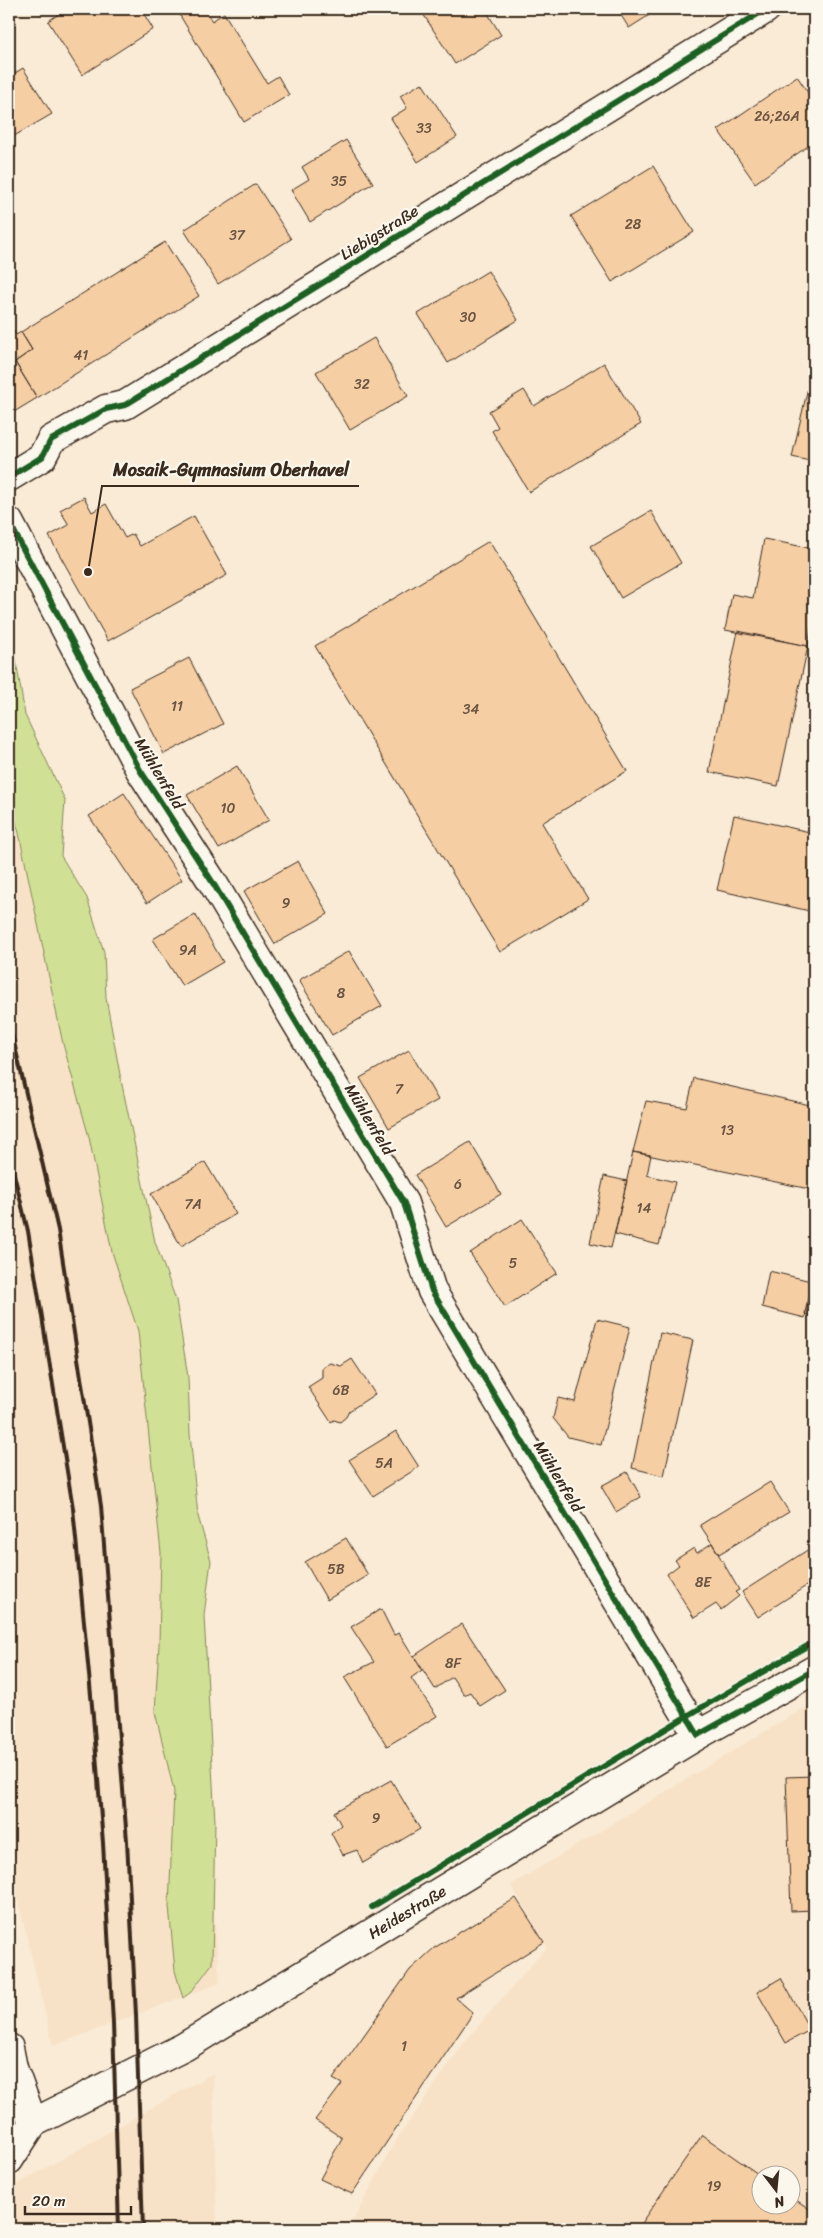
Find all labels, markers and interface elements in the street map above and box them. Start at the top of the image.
house number: 26;26A [754,104,800,129]
house number: 33 [416,116,432,141]
house number: 35 [331,169,348,194]
street label: Liebigstraße [334,197,425,268]
house number: 28 [625,212,642,237]
house number: 37 [229,223,246,248]
house number: 30 [460,305,476,330]
house number: 41 [74,343,88,368]
house number: 32 [354,372,370,397]
callout: Mosaik-Gymnasium Oberhavel [102,453,359,486]
text: Mosaik-Gymnasium Oberhavel [112,454,350,486]
house number: 11 [171,694,183,719]
house number: 34 [463,697,479,722]
street label: Mühlenfeld [127,732,193,816]
house number: 10 [221,796,236,821]
house number: 9 [282,891,291,916]
house number: 9A [179,938,197,963]
house number: 8 [337,981,346,1006]
house number: 7 [395,1077,404,1102]
street label: Mühlenfeld [337,1078,403,1162]
house number: 13 [720,1118,734,1143]
house number: 6 [454,1172,462,1197]
house number: 7A [184,1192,202,1217]
house number: 14 [637,1196,652,1221]
house number: 5 [509,1251,518,1276]
house number: 6B [333,1378,350,1403]
street label: Mühlenfeld [526,1435,592,1519]
house number: 5A [375,1451,393,1476]
house number: 5B [327,1557,345,1582]
house number: 8E [695,1570,712,1595]
house number: 8F [445,1651,462,1676]
house number: 9 [372,1806,381,1831]
street label: Heidestraße [362,1877,452,1947]
house number: 1 [401,2034,407,2059]
north arrow [750,2166,800,2216]
house number: 19 [707,2174,722,2199]
scale bar [25,2183,131,2215]
text: 20 m [32,2188,66,2214]
text: N [771,2188,789,2215]

